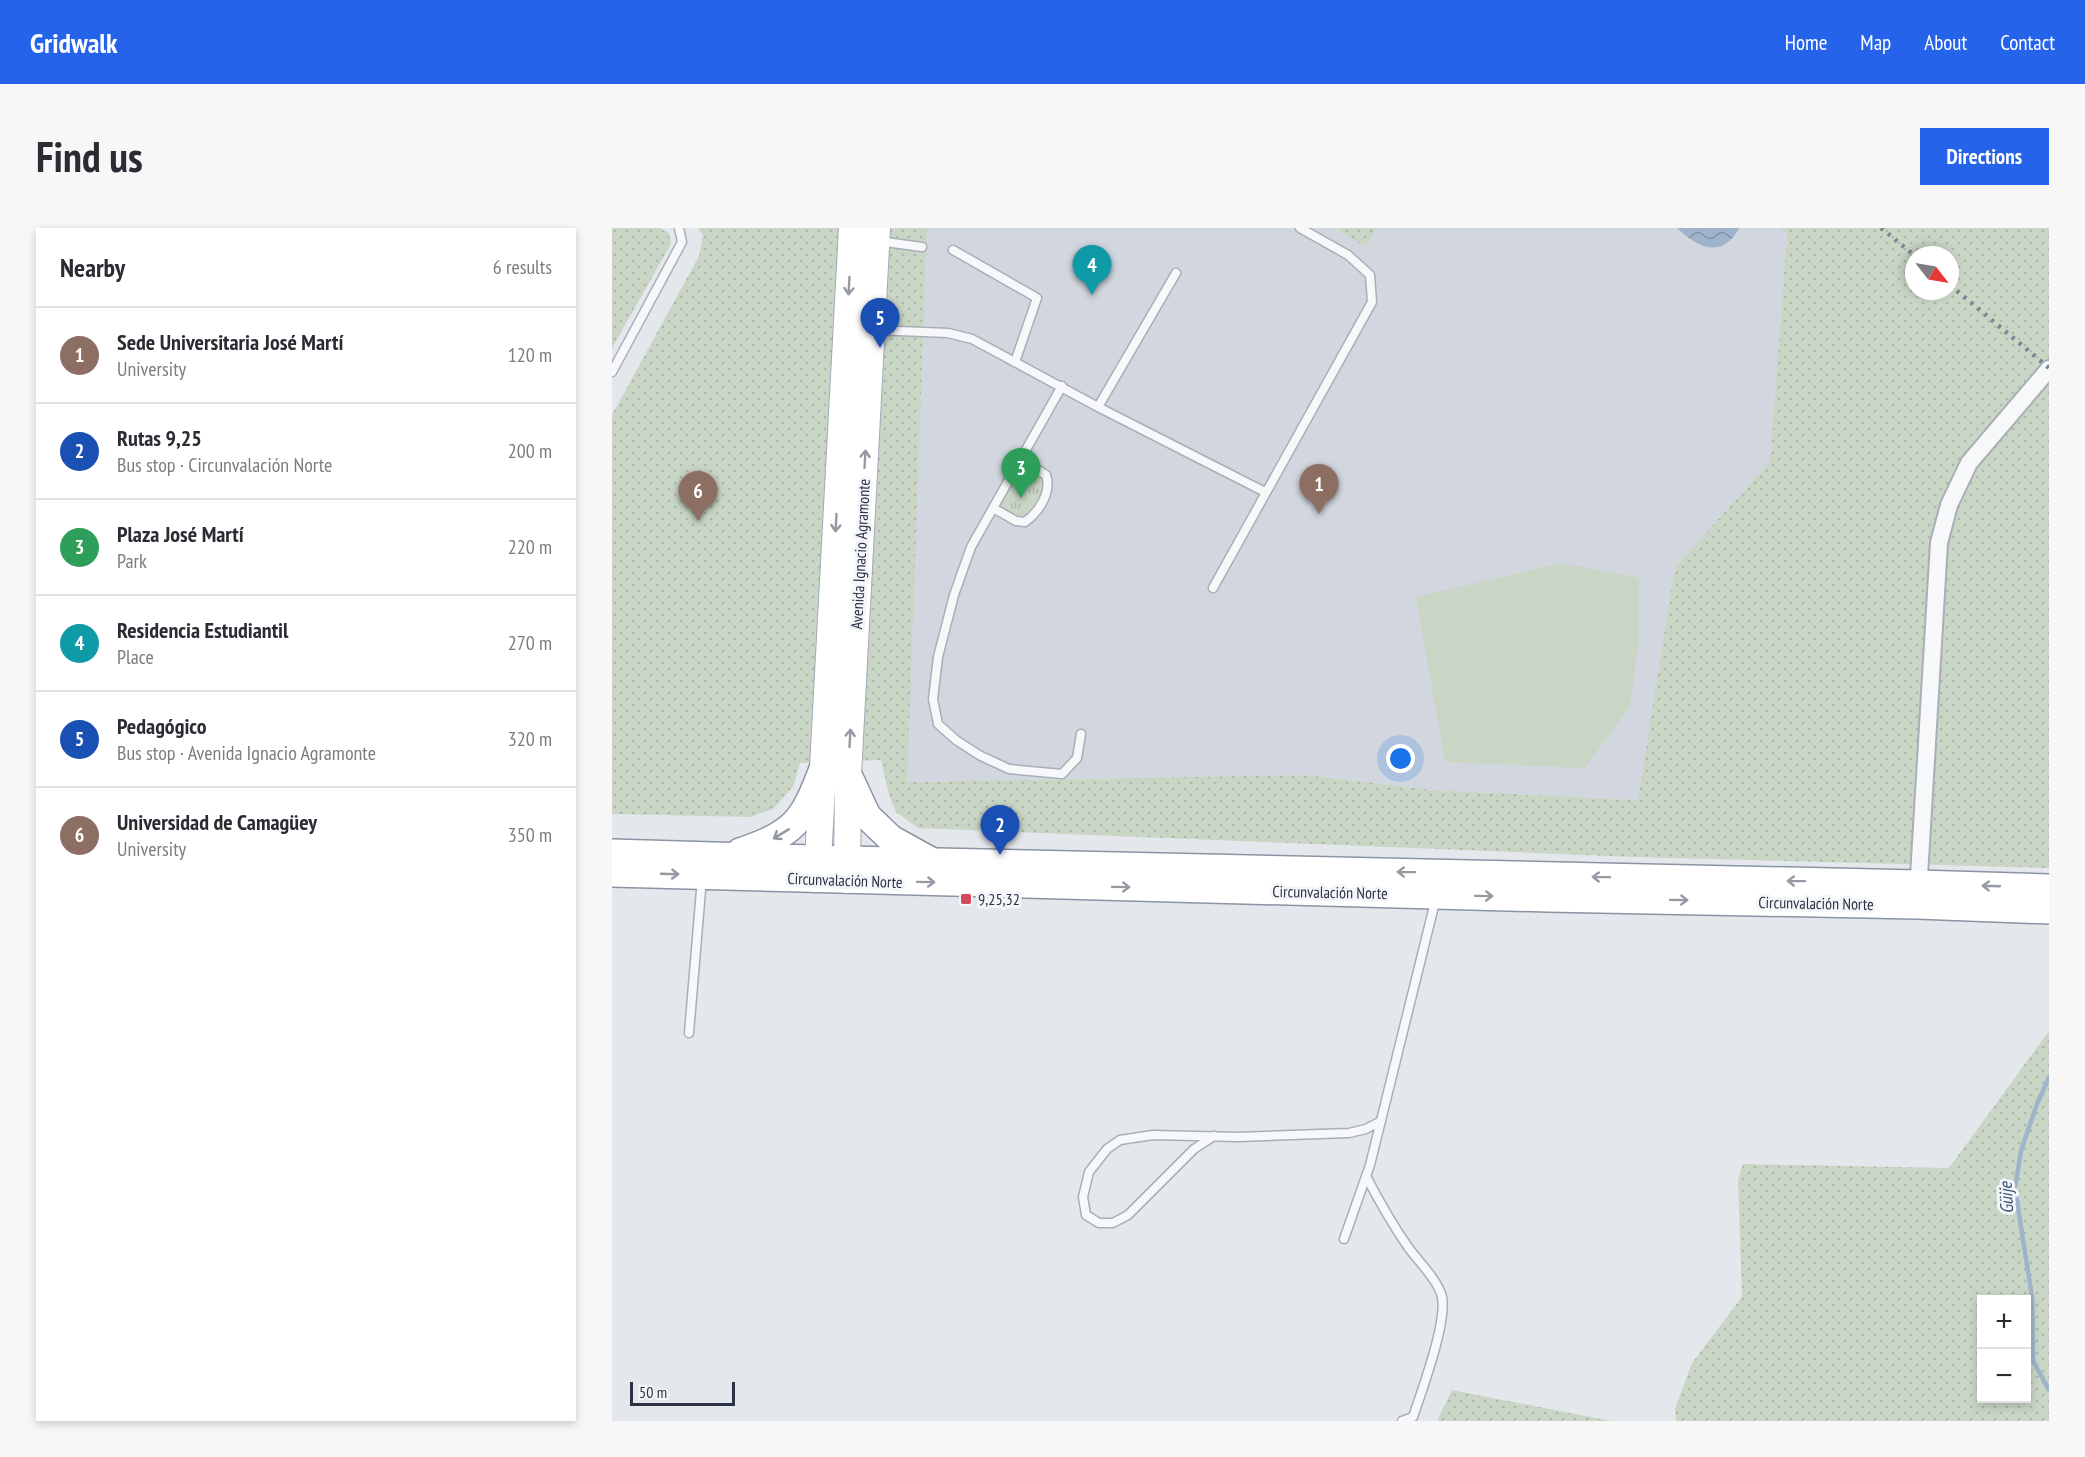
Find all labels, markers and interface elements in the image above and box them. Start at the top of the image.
text: Gridwalk [30,24,118,61]
text: Home [1785,29,1827,56]
text: Map [1860,29,1891,56]
text: About [1924,29,1967,56]
text: Contact [2000,29,2055,56]
button: Directions [1920,128,2049,185]
text: Find us [36,129,143,184]
pin: 4 [1072,245,1112,295]
north arrow [1905,246,1959,300]
text: Nearby [60,251,125,284]
text: 6 results [493,254,552,280]
one-way arrow [843,276,854,296]
pin: 5 [860,298,900,348]
text: Sede Universitaria José Martí [117,328,343,356]
text: 1 [75,342,84,368]
text: 120 m [508,342,552,368]
text: University [117,356,186,382]
text: Rutas 9,25 [117,424,202,452]
text: 2 [75,438,84,464]
text: 200 m [508,438,552,464]
pin: 3 [1002,448,1040,498]
one-way arrow [860,450,871,469]
text: Bus stop · Circunvalación Norte [117,452,332,478]
pin: 1 [1300,464,1338,514]
pin: 6 [678,472,718,521]
street label: Avenida Ignacio Agramonte [846,478,874,630]
one-way arrow [831,513,842,533]
text: Plaza José Martí [117,520,244,548]
text: 3 [75,534,84,560]
text: 220 m [508,534,552,560]
text: Park [117,548,147,574]
text: Residencia Estudiantil [117,616,288,644]
text: 4 [75,630,84,656]
text: 270 m [508,630,552,656]
text: Place [117,644,154,670]
text: Pedagógico [117,712,207,740]
text: 5 [75,726,84,752]
text: 320 m [508,726,552,752]
one-way arrow [845,728,856,748]
text: Bus stop · Avenida Ignacio Agramonte [117,740,376,766]
your location [1386,744,1415,773]
pin: 2 [980,806,1020,855]
text: Universidad de Camagüey [117,808,317,836]
text: 6 [75,822,84,848]
text: 350 m [508,822,552,848]
one-way arrow [773,828,790,840]
text: University [117,836,186,862]
one-way arrow [1396,866,1416,878]
street label: Circunvalación Norte [787,868,903,892]
one-way arrow [660,869,680,880]
one-way arrow [1591,871,1611,882]
one-way arrow [1786,875,1806,887]
one-way arrow [915,876,935,888]
one-way arrow [1110,881,1130,893]
street label: Circunvalación Norte [1272,881,1388,903]
one-way arrow [1981,881,2001,892]
place label: 9,25,32 [978,889,1020,909]
one-way arrow [1473,890,1493,902]
marker: 9,25,32 [959,892,973,906]
street label: Circunvalación Norte [1758,892,1874,914]
one-way arrow [1668,895,1688,906]
water label: Güije [1994,1180,2018,1215]
map controls [1977,1295,2031,1403]
button: + [1977,1295,2031,1349]
button: − [1977,1349,2031,1403]
scale bar [630,1379,735,1406]
text: 50 m [639,1382,667,1402]

